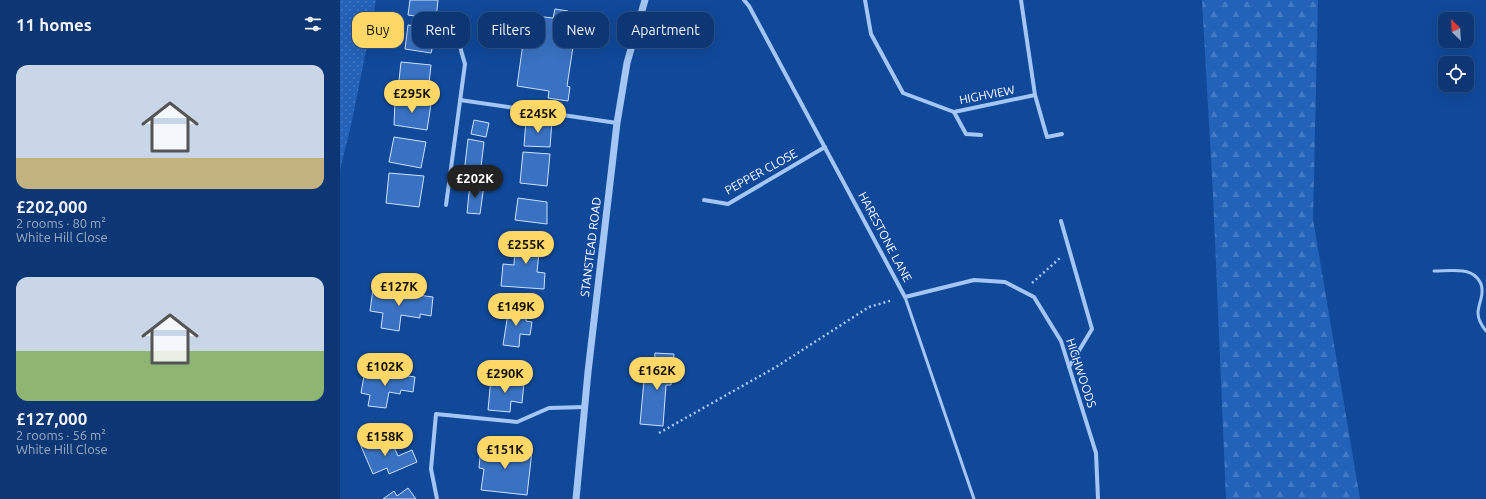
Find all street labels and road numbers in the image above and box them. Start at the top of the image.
street label: HIGHVIEW [958,83,1016,106]
street label: PEPPER CLOSE [722,146,799,197]
street label: HARESTONE LANE [856,190,915,284]
street label: STANSTEAD ROAD [578,196,603,298]
street label: HIGHWOODS [1064,336,1099,409]

